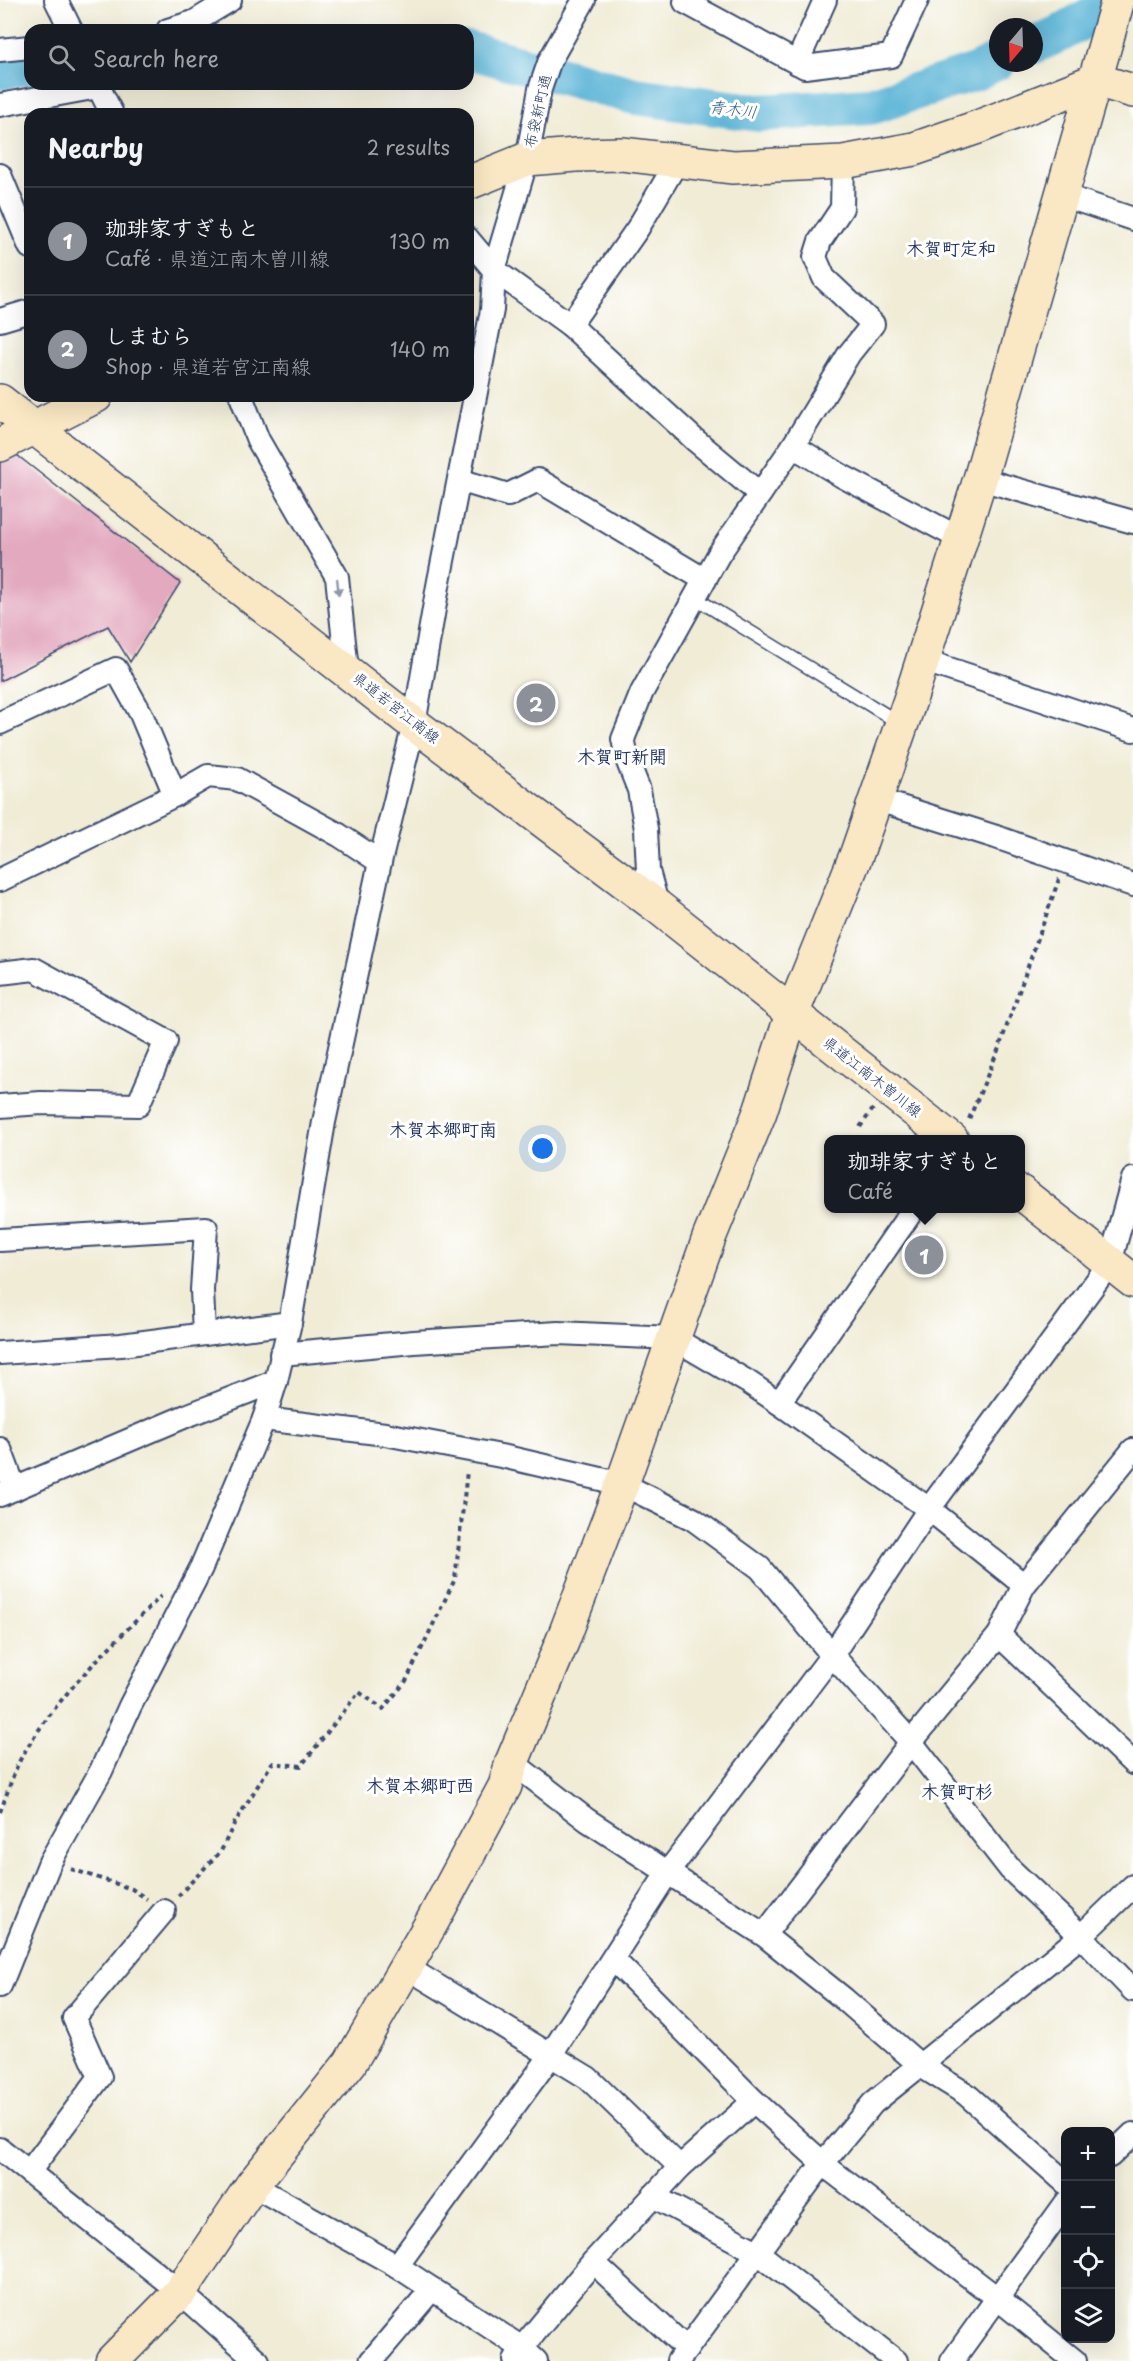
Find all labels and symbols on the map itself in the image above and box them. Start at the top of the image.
north arrow [989,18,1043,72]
street label: 布袋新町通 [517,72,556,150]
water label: 青木川 [708,93,758,123]
district label: 木賀町定和 [906,234,996,261]
one-way arrow [333,578,343,597]
street label: 県道若宮江南線 [348,665,445,748]
pin: 2 [516,680,556,726]
district label: 木賀町新開 [577,742,667,769]
street label: 県道江南木曽川線 [819,1030,927,1122]
district label: 木賀本郷町南 [389,1115,497,1142]
your location [528,1134,557,1163]
pin: 1 [904,1232,944,1278]
district label: 木賀本郷町西 [366,1771,474,1798]
district label: 木賀町杉 [921,1777,993,1804]

